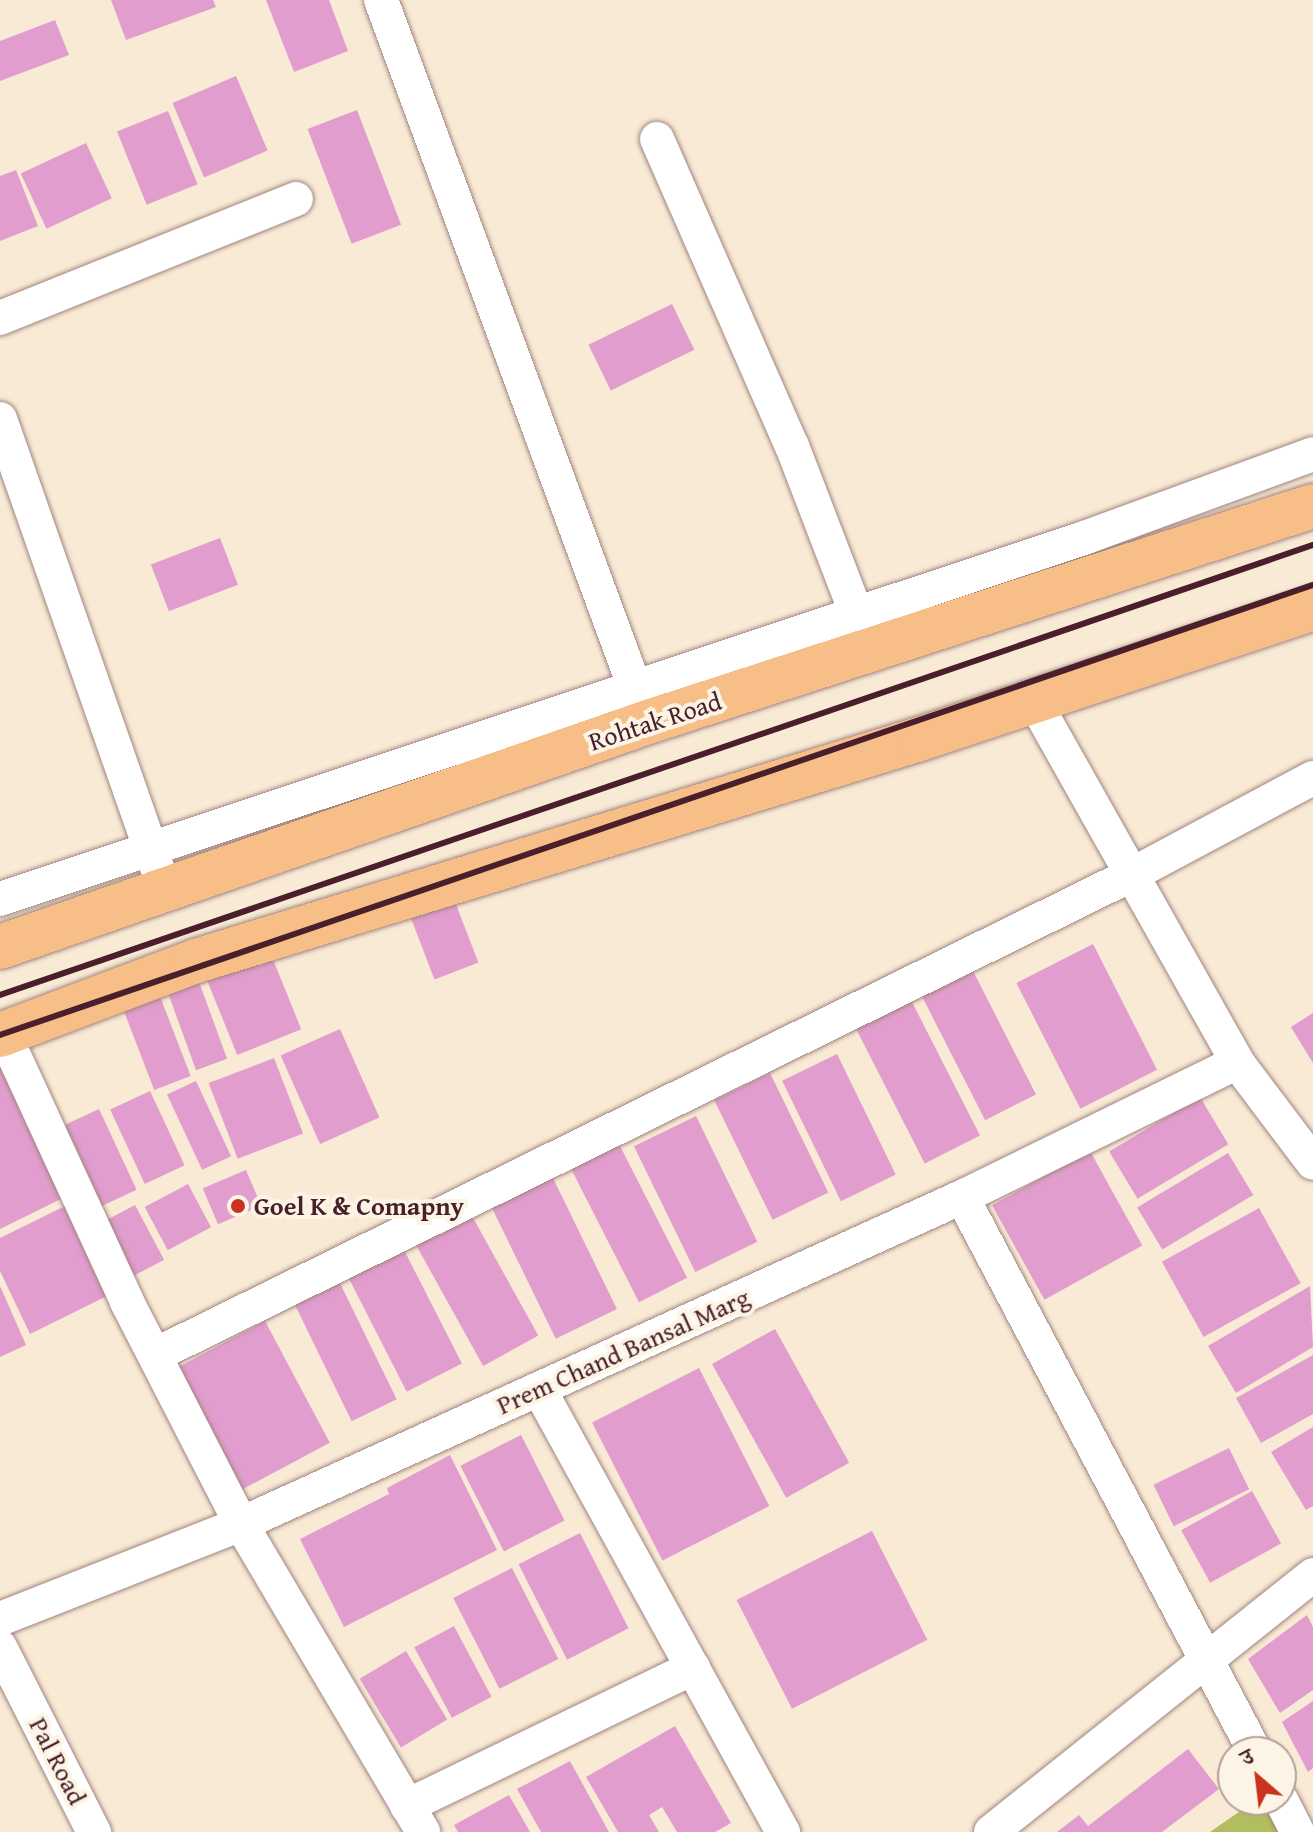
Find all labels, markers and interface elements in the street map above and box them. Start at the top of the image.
street label: Rohtak Road [585,685,725,757]
place label: Goel K & Comapny [254,1190,464,1222]
marker: Goel K & Comapny [229,1197,247,1215]
street label: Prem Chand Bansal Marg [492,1281,754,1421]
street label: Pal Road [23,1712,93,1810]
north arrow [1217,1736,1297,1816]
text: उ [1234,1740,1259,1773]

